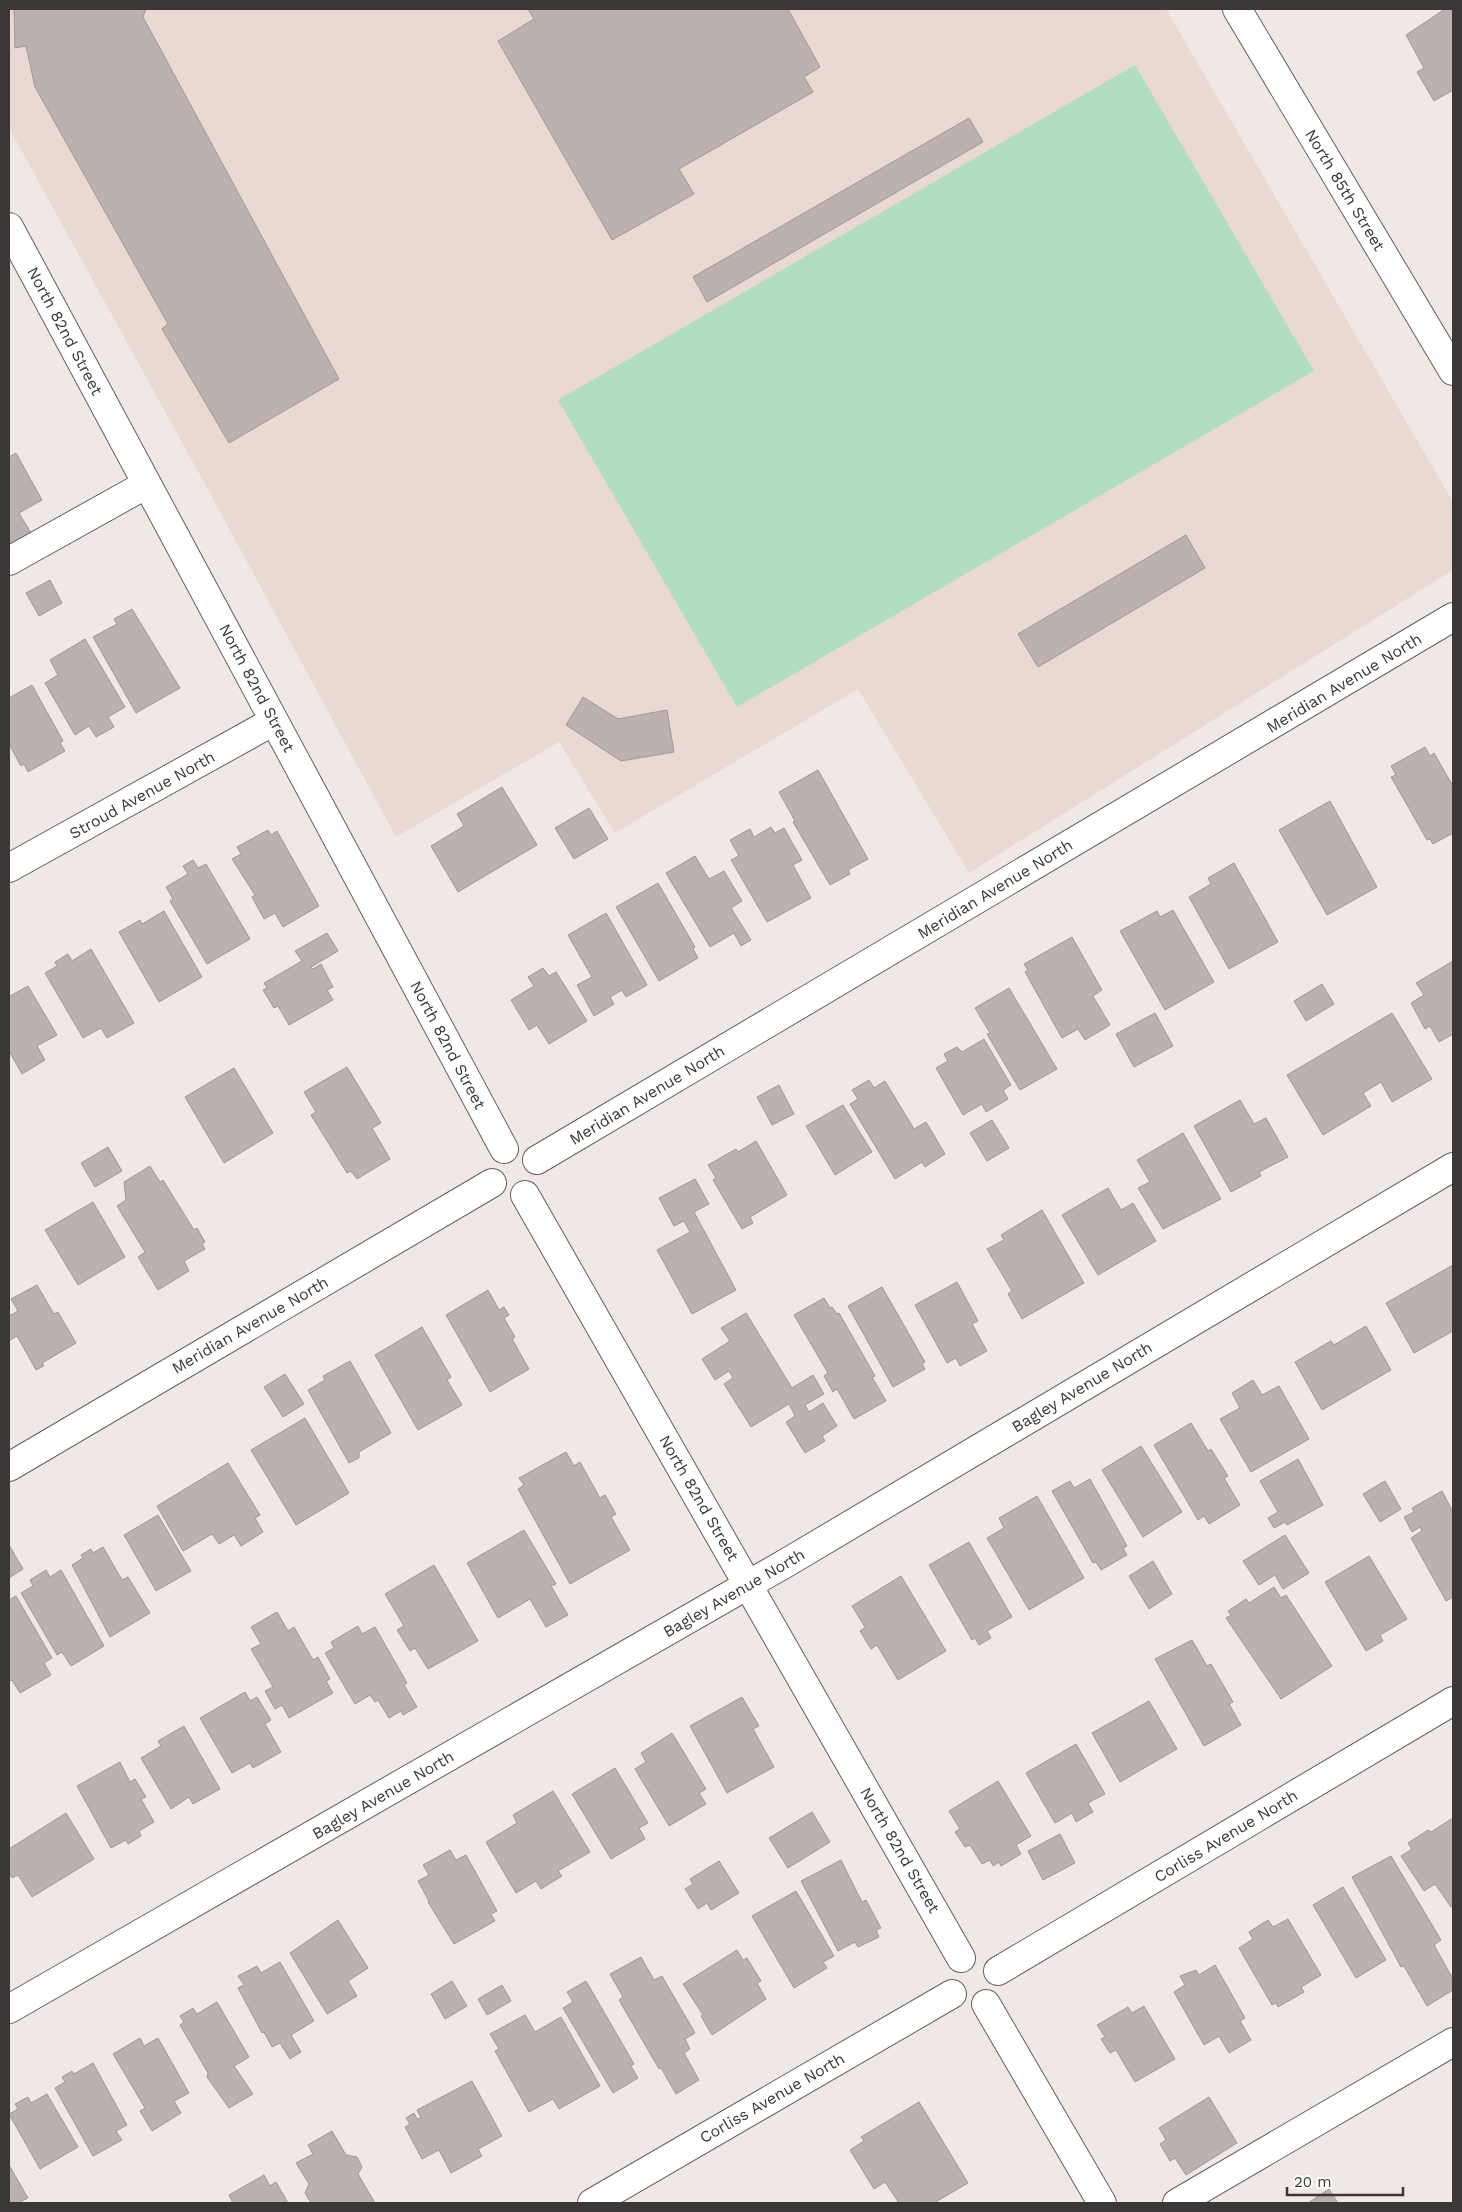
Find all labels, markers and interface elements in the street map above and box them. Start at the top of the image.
street label: North 85th Street [1301,126,1389,255]
street label: North 82nd Street [23,264,107,398]
street label: North 82nd Street [215,621,299,755]
street label: Meridian Avenue North [1263,629,1425,737]
street label: Stroud Avenue North [66,747,218,843]
street label: Meridian Avenue North [914,835,1076,943]
street label: North 82nd Street [406,978,490,1112]
street label: Meridian Avenue North [566,1041,728,1149]
street label: Meridian Avenue North [168,1272,332,1378]
street label: Bagley Avenue North [1008,1338,1156,1436]
street label: North 82nd Street [655,1432,743,1565]
street label: Bagley Avenue North [660,1545,808,1641]
street label: Bagley Avenue North [309,1747,457,1843]
street label: North 82nd Street [856,1784,944,1917]
street label: Corliss Avenue North [1151,1786,1301,1886]
street label: Corliss Avenue North [696,2049,848,2147]
scale bar [1287,2164,1403,2196]
text: 20 m [1294,2173,1332,2191]

